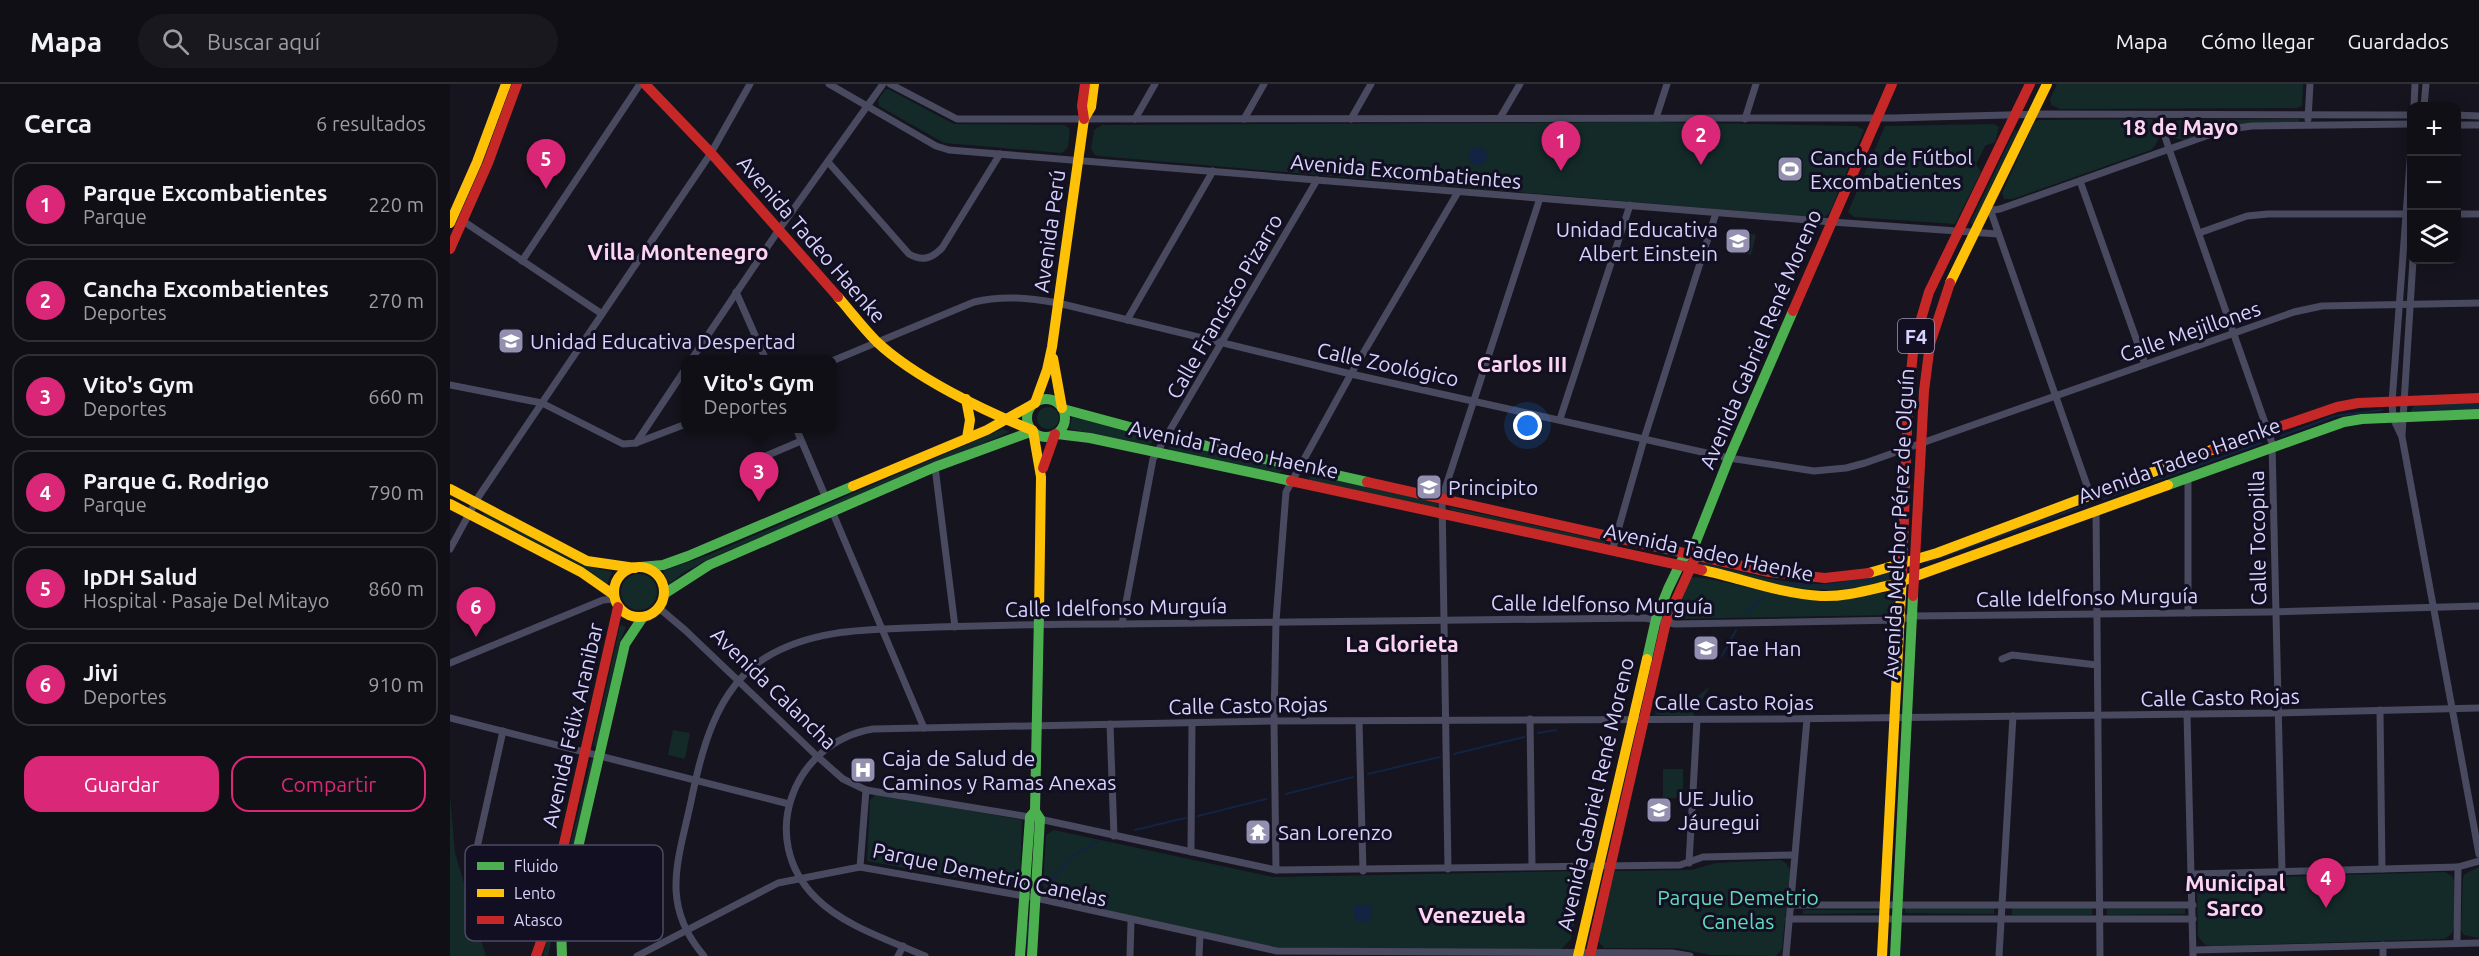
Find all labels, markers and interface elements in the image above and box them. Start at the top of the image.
search box [138,14,558,68]
icon: search [159,25,192,58]
text: Mapa [30,26,102,57]
text: Buscar aquí [207,29,320,54]
text: Mapa [2116,29,2168,53]
text: Cómo llegar [2201,29,2315,53]
text: Guardados [2348,29,2449,53]
map controls [2407,102,2461,264]
button: + [2407,102,2461,156]
text: Cerca [24,109,92,138]
text: 6 resultados [316,112,426,135]
district label: 18 de Mayo [2121,114,2239,139]
pin: 2 [1682,116,1720,165]
pin: 1 [1542,122,1580,171]
pin: 5 [526,140,566,189]
place label: Cancha de Fútbol Excombatientes [1810,145,1973,193]
street label: Avenida Excombatientes [1290,149,1522,193]
street label: Avenida Tadeo Haenke [733,151,891,327]
sports icon: Cancha de Fútbol Excombatientes [1775,154,1805,184]
button: − [2407,156,2461,210]
street label: Avenida Perú [1028,168,1070,294]
text: Parque Excombatientes [83,180,327,205]
text: 1 [40,193,51,216]
text: 220 m [368,193,424,216]
text: Parque [83,205,147,228]
street label: Avenida Gabriel René Moreno [1694,206,1826,472]
street label: Calle Francisco Pizarro [1161,209,1287,403]
button: layers [2407,210,2461,264]
place label: Unidad Educativa Albert Einstein [1556,217,1718,265]
school or university icon: Unidad Educativa Albert Einstein [1723,226,1753,256]
district label: Villa Montenegro [587,239,769,264]
text: Cancha Excombatientes [83,276,329,301]
text: 2 [40,289,51,312]
text: 270 m [368,289,424,312]
street label: Calle Mejillones [2117,296,2263,366]
text: Deportes [83,301,167,324]
road number: F4 [1898,319,1934,353]
school or university icon: Unidad Educativa Despertad [496,326,526,356]
place label: Unidad Educativa Despertad [530,329,796,353]
street label: Calle Zoológico [1315,337,1461,391]
district label: Carlos III [1477,351,1567,376]
popup [681,355,837,433]
street label: Avenida Melchor Pérez de Olguín [1878,368,1918,680]
text: Vito's Gym [704,370,814,395]
text: Vito's Gym [83,372,194,397]
text: 3 [40,385,51,408]
text: 660 m [368,385,424,408]
text: Deportes [704,395,787,418]
text: Deportes [83,397,167,420]
your location [1513,411,1542,440]
street label: Avenida Tadeo Haenke [2075,412,2283,508]
street label: Avenida Tadeo Haenke [1127,415,1341,483]
pin: 3 [740,452,778,502]
text: Parque G. Rodrigo [83,468,269,493]
street label: Calle Tocopilla [2244,470,2270,606]
school or university icon: Principito [1414,472,1444,502]
place label: Principito [1448,475,1538,499]
text: 4 [40,481,51,504]
text: 790 m [368,481,424,504]
text: Parque [83,493,147,516]
street label: Avenida Tadeo Haenke [1602,518,1816,586]
text: IpDH Salud [83,564,197,589]
text: 5 [40,577,51,600]
text: 860 m [368,577,424,600]
street label: Calle Idelfonso Murguía [1976,583,2198,611]
pin: 6 [456,588,496,637]
text: Hospital · Pasaje Del Mitayo [83,589,329,612]
street label: Calle Idelfonso Murguía [1491,590,1713,618]
street label: Calle Idelfonso Murguía [1005,593,1227,621]
street label: Avenida Félix Aranibar [537,620,607,830]
street label: Avenida Calancha [706,622,842,754]
district label: La Glorieta [1345,631,1459,656]
school or university icon: Tae Han [1691,633,1721,663]
place label: Tae Han [1726,636,1801,660]
street label: Avenida Gabriel René Moreno [1552,655,1638,933]
text: Jivi [83,660,118,685]
text: 6 [40,673,51,696]
text: 910 m [368,673,424,696]
street label: Calle Casto Rojas [2140,684,2300,710]
text: Deportes [83,685,167,708]
street label: Calle Casto Rojas [1654,690,1814,714]
street label: Calle Casto Rojas [1168,692,1328,718]
place label: Caja de Salud de Caminos y Ramas Anexas [882,746,1116,794]
hospital icon: Caja de Salud de Caminos y Ramas Anexas [848,755,878,785]
button: Guardar [24,756,219,812]
button: Compartir [231,756,426,812]
place label: UE Julio Jáuregui [1678,786,1760,834]
school or university icon: UE Julio Jáuregui [1644,795,1674,825]
temple icon: San Lorenzo [1243,817,1273,847]
place label: San Lorenzo [1278,820,1393,844]
street label: Parque Demetrio Canelas [871,837,1109,911]
legend [465,845,663,941]
text: Fluido [514,857,558,875]
pin: 4 [2306,858,2346,908]
district label: Municipal Sarco [2185,870,2285,920]
text: Lento [514,884,556,902]
park label: Parque Demetrio Canelas [1657,885,1819,933]
district label: Venezuela [1418,902,1526,927]
text: Atasco [514,911,563,929]

